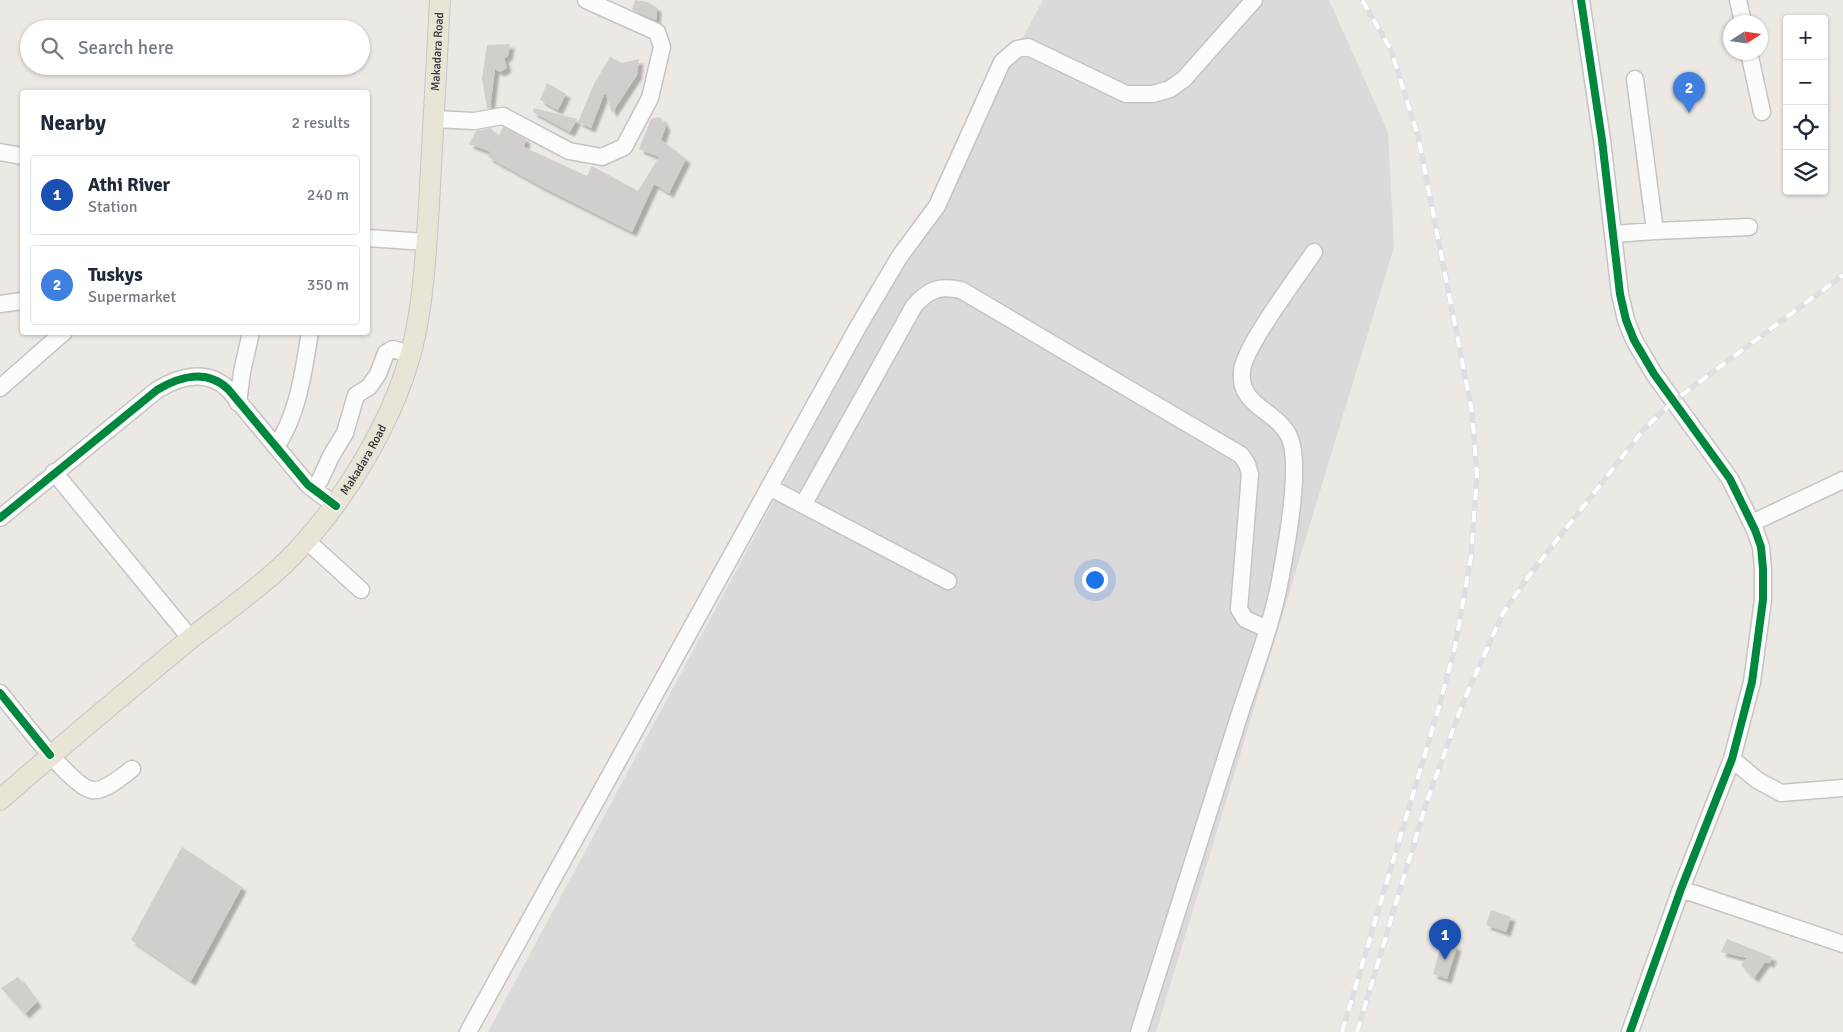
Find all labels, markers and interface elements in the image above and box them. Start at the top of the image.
street label: Makadara Road [428,12,447,92]
north arrow [1723,15,1768,60]
map controls [1783,15,1828,195]
button: + [1783,15,1828,60]
search box [20,20,370,75]
icon: search [38,34,66,62]
text: Search here [78,36,174,60]
button: − [1783,60,1828,105]
pin: 2 [1673,72,1705,113]
button: locate [1783,105,1828,150]
text: Nearby [40,110,106,136]
text: 2 results [291,113,350,133]
button: layers [1783,150,1828,195]
text: Athi River [88,173,170,197]
text: 1 [53,185,61,205]
text: 240 m [307,185,349,205]
text: Station [88,197,138,217]
text: Tuskys [88,263,143,287]
text: 2 [53,275,61,295]
text: 350 m [307,275,349,295]
text: Supermarket [88,287,176,307]
street label: Makadara Road [337,422,390,498]
your location [1082,567,1108,593]
pin: 1 [1429,919,1461,960]

